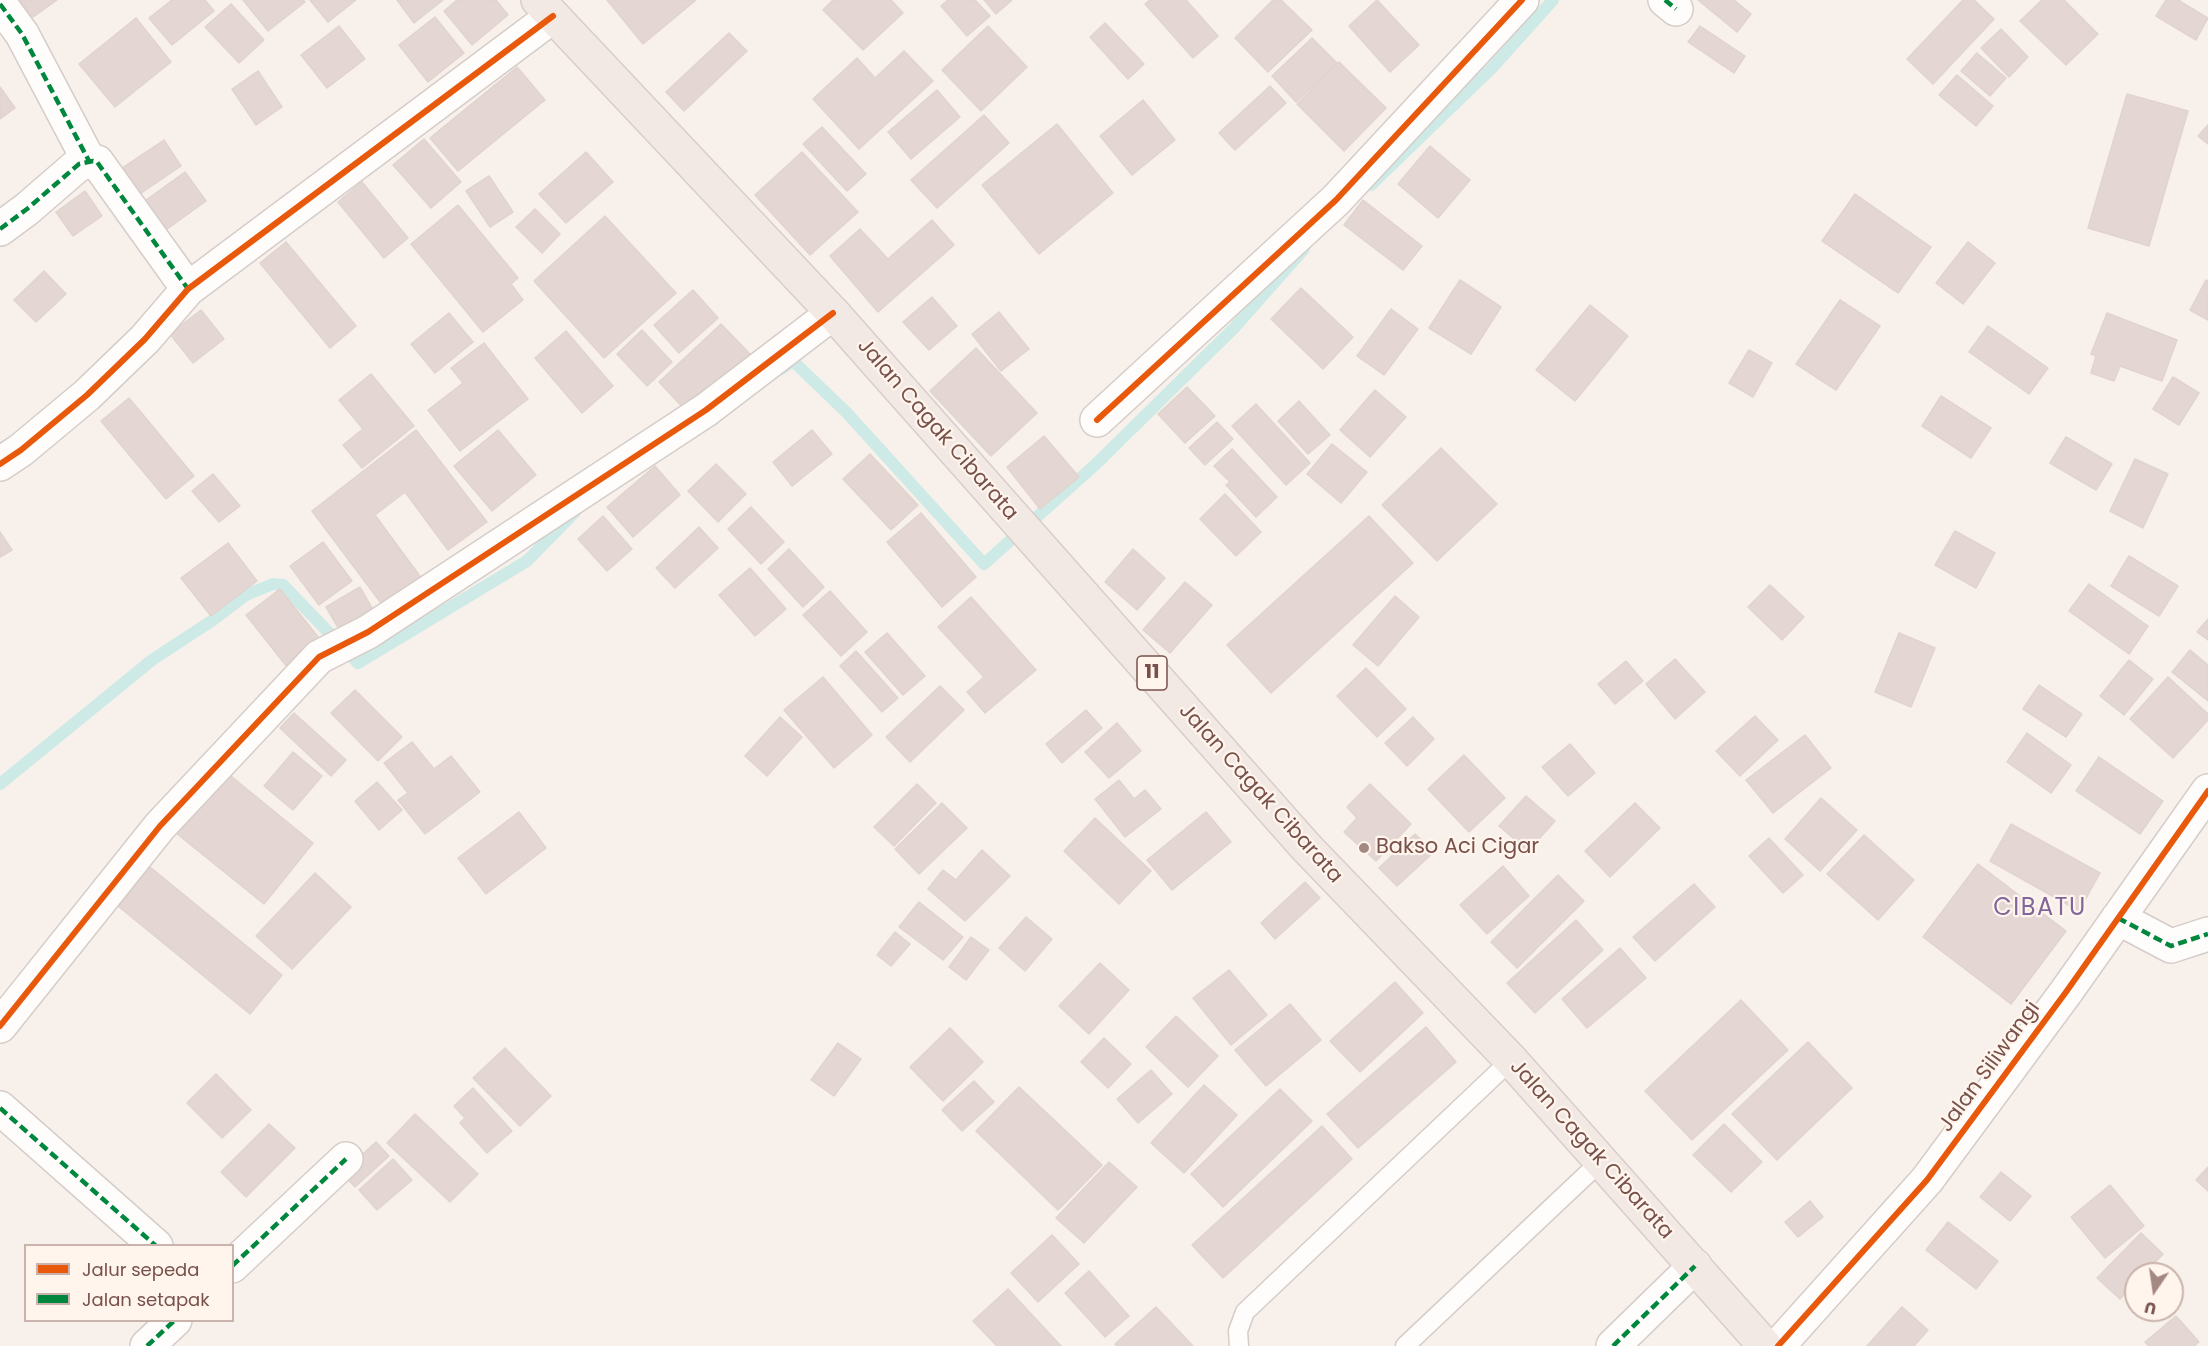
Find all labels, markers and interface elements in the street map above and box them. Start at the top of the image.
street label: Jalan Cagak Cibarata [851,334,1023,526]
road number: 11 [1137,656,1167,690]
street label: Jalan Cagak Cibarata [1173,699,1347,889]
place label: Bakso Aci Cigar [1376,835,1539,861]
marker: Bakso Aci Cigar [1357,841,1371,855]
district label: CIBATU [1993,895,2087,923]
street label: Jalan Siliwangi [1934,997,2046,1137]
street label: Jalan Cagak Cibarata [1504,1055,1678,1245]
legend [24,1244,234,1322]
text: Jalur sepeda [82,1257,199,1282]
north arrow [2124,1262,2184,1322]
text: Jalan setapak [82,1287,210,1312]
text: U [2142,1296,2158,1321]

